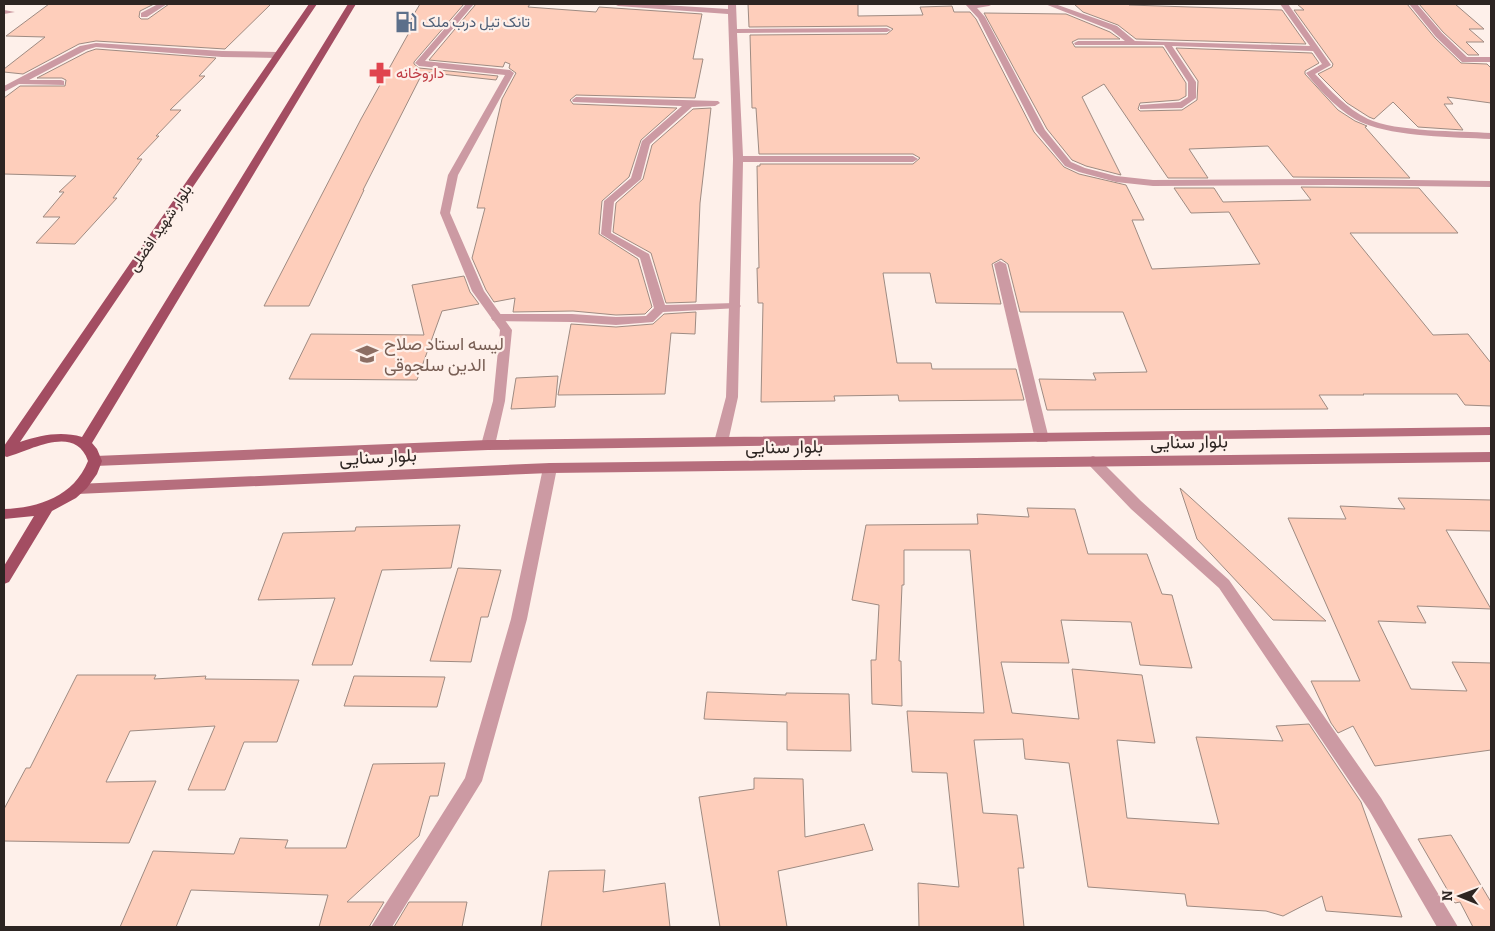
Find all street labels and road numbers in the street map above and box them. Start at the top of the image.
street label: بلوار شهید افضلی [124,181,197,275]
street label: بلوار سنایی [1150,430,1228,454]
street label: بلوار سنایی [745,435,823,459]
street label: بلوار سنایی [339,444,417,470]

